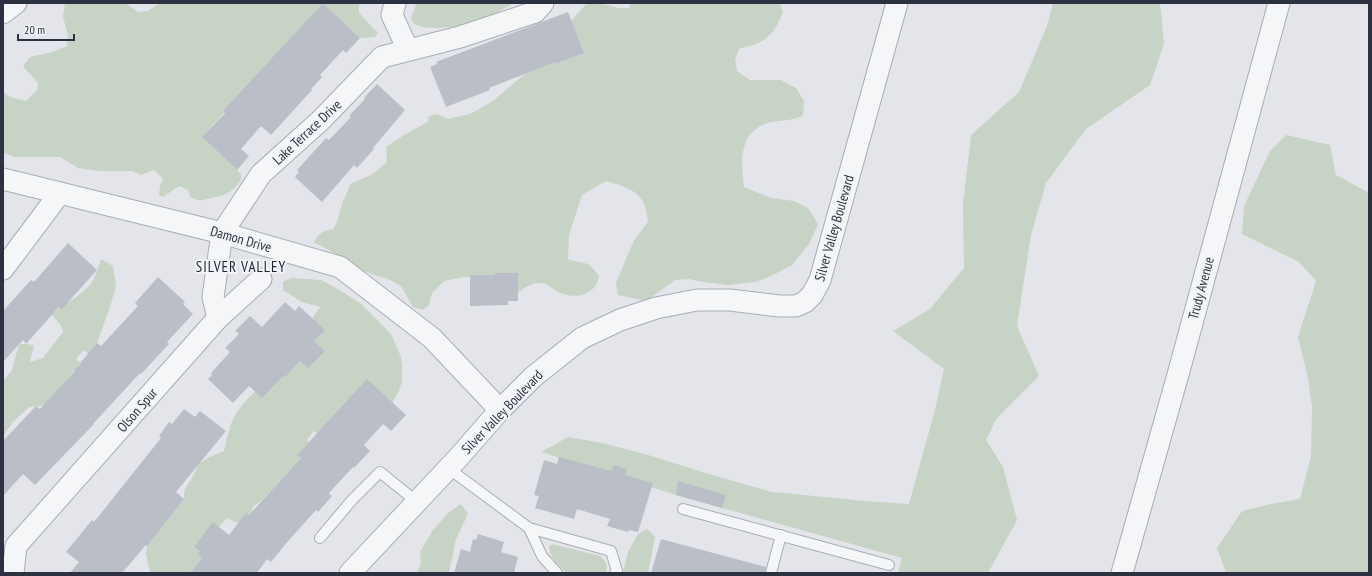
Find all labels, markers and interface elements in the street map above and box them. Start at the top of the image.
scale bar [18,16,74,42]
text: 20 m [24,22,45,37]
street label: Lake Terrace Drive [269,95,345,168]
street label: Silver Valley Boulevard [810,173,858,283]
street label: Damon Drive [208,222,274,256]
street label: Trudy Avenue [1184,255,1218,321]
district label: SILVER VALLEY [196,257,286,276]
street label: Silver Valley Boulevard [457,366,547,458]
street label: Olson Spur [113,384,161,436]

